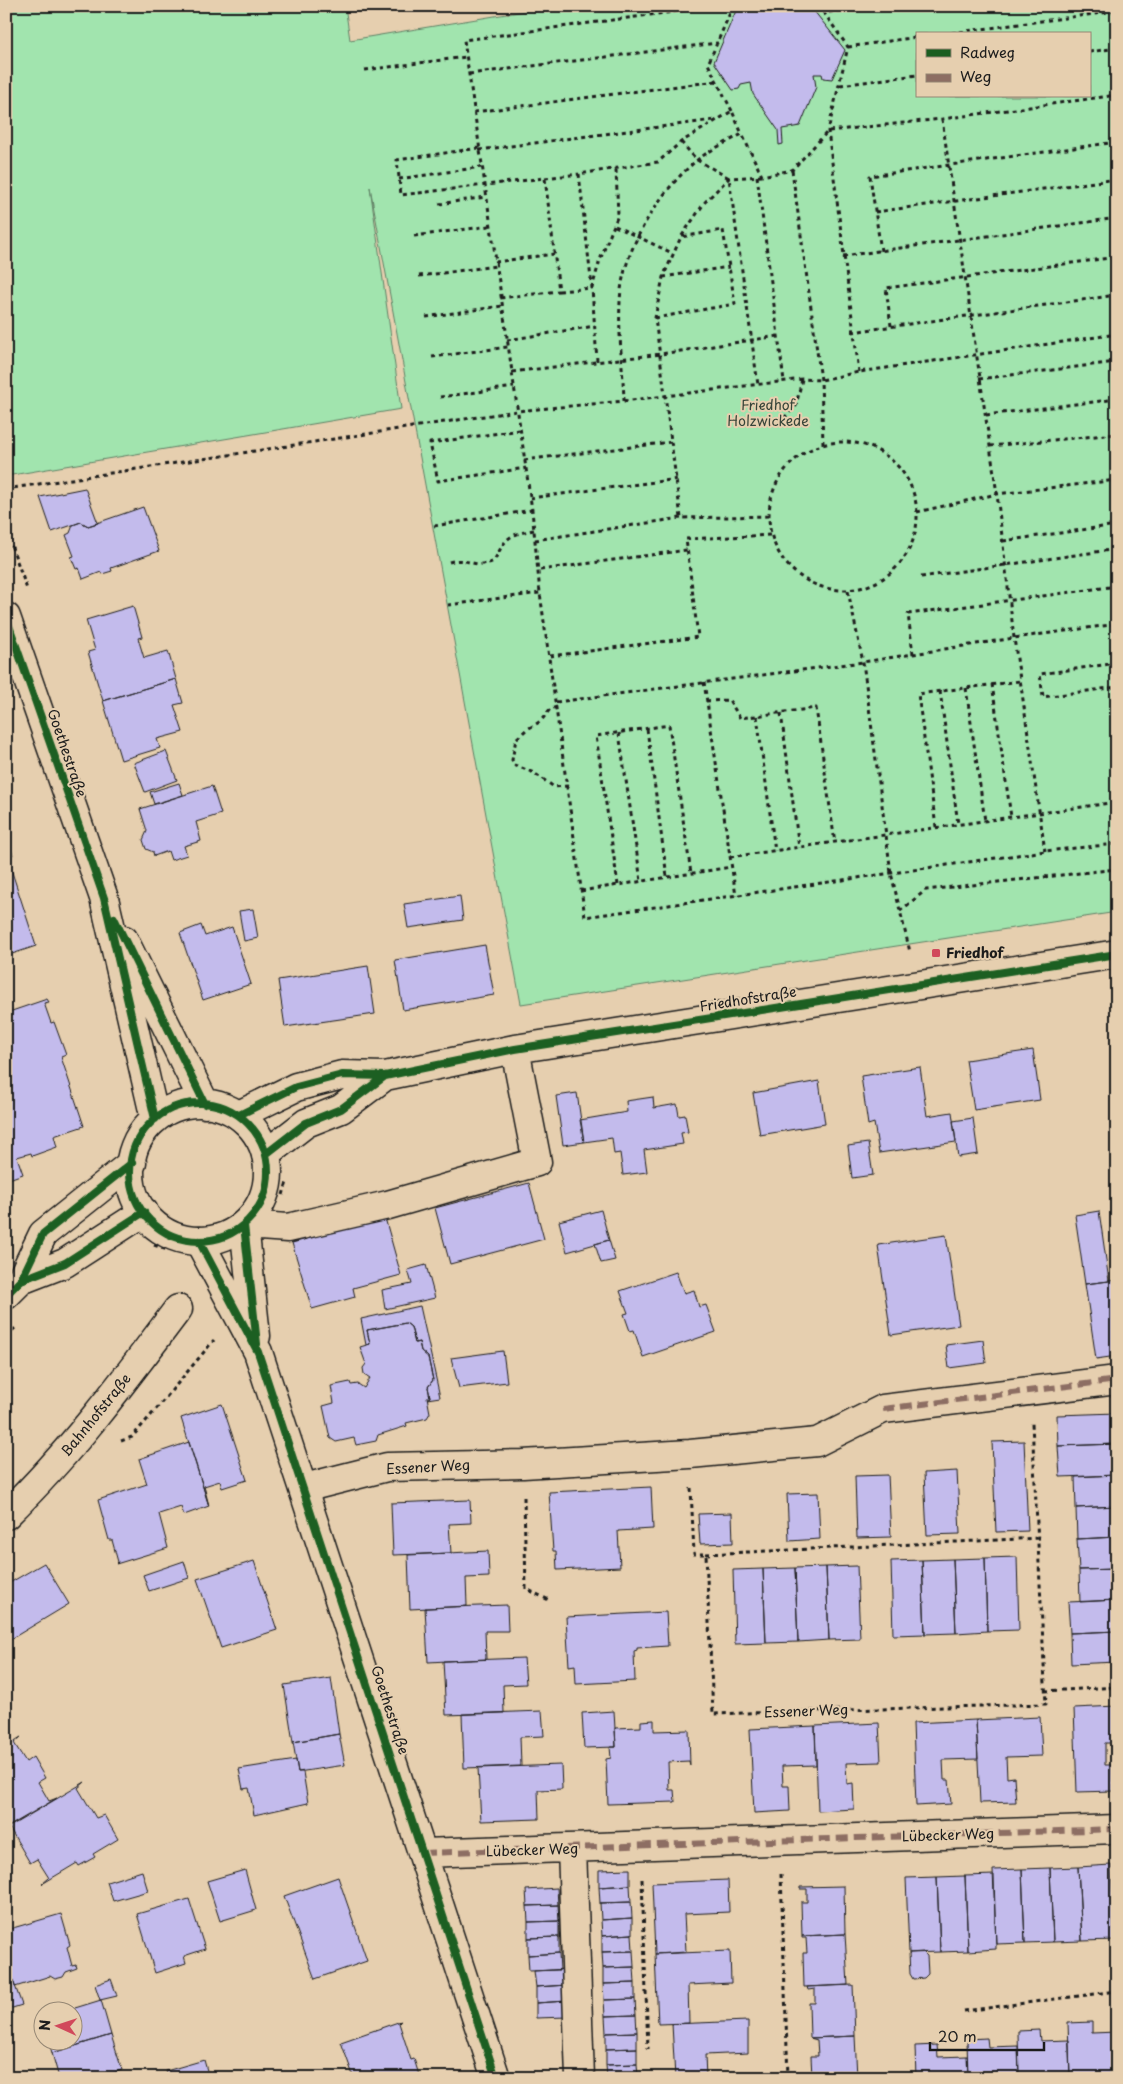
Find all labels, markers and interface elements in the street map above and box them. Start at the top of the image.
legend [916,32,1090,98]
text: Radweg [960,40,1015,63]
text: Weg [960,64,991,87]
park label: Friedhof Holzwickede [727,394,809,431]
street label: Goethestraße [42,706,92,800]
place label: Friedhof [946,942,1005,963]
marker: Friedhof [930,947,942,959]
street label: Friedhofstraße [698,981,798,1017]
street label: Bahnhofstraße [56,1369,136,1461]
street label: Essener Weg [385,1454,471,1479]
street label: Goethestraße [366,1663,415,1757]
street label: Essener Weg [764,1699,848,1722]
street label: Lübecker Weg [902,1822,994,1847]
street label: Lübecker Weg [486,1837,578,1862]
north arrow [32,2002,82,2052]
text: N [34,2019,55,2031]
scale bar [930,2019,1044,2051]
text: 20 m [938,2024,977,2047]

